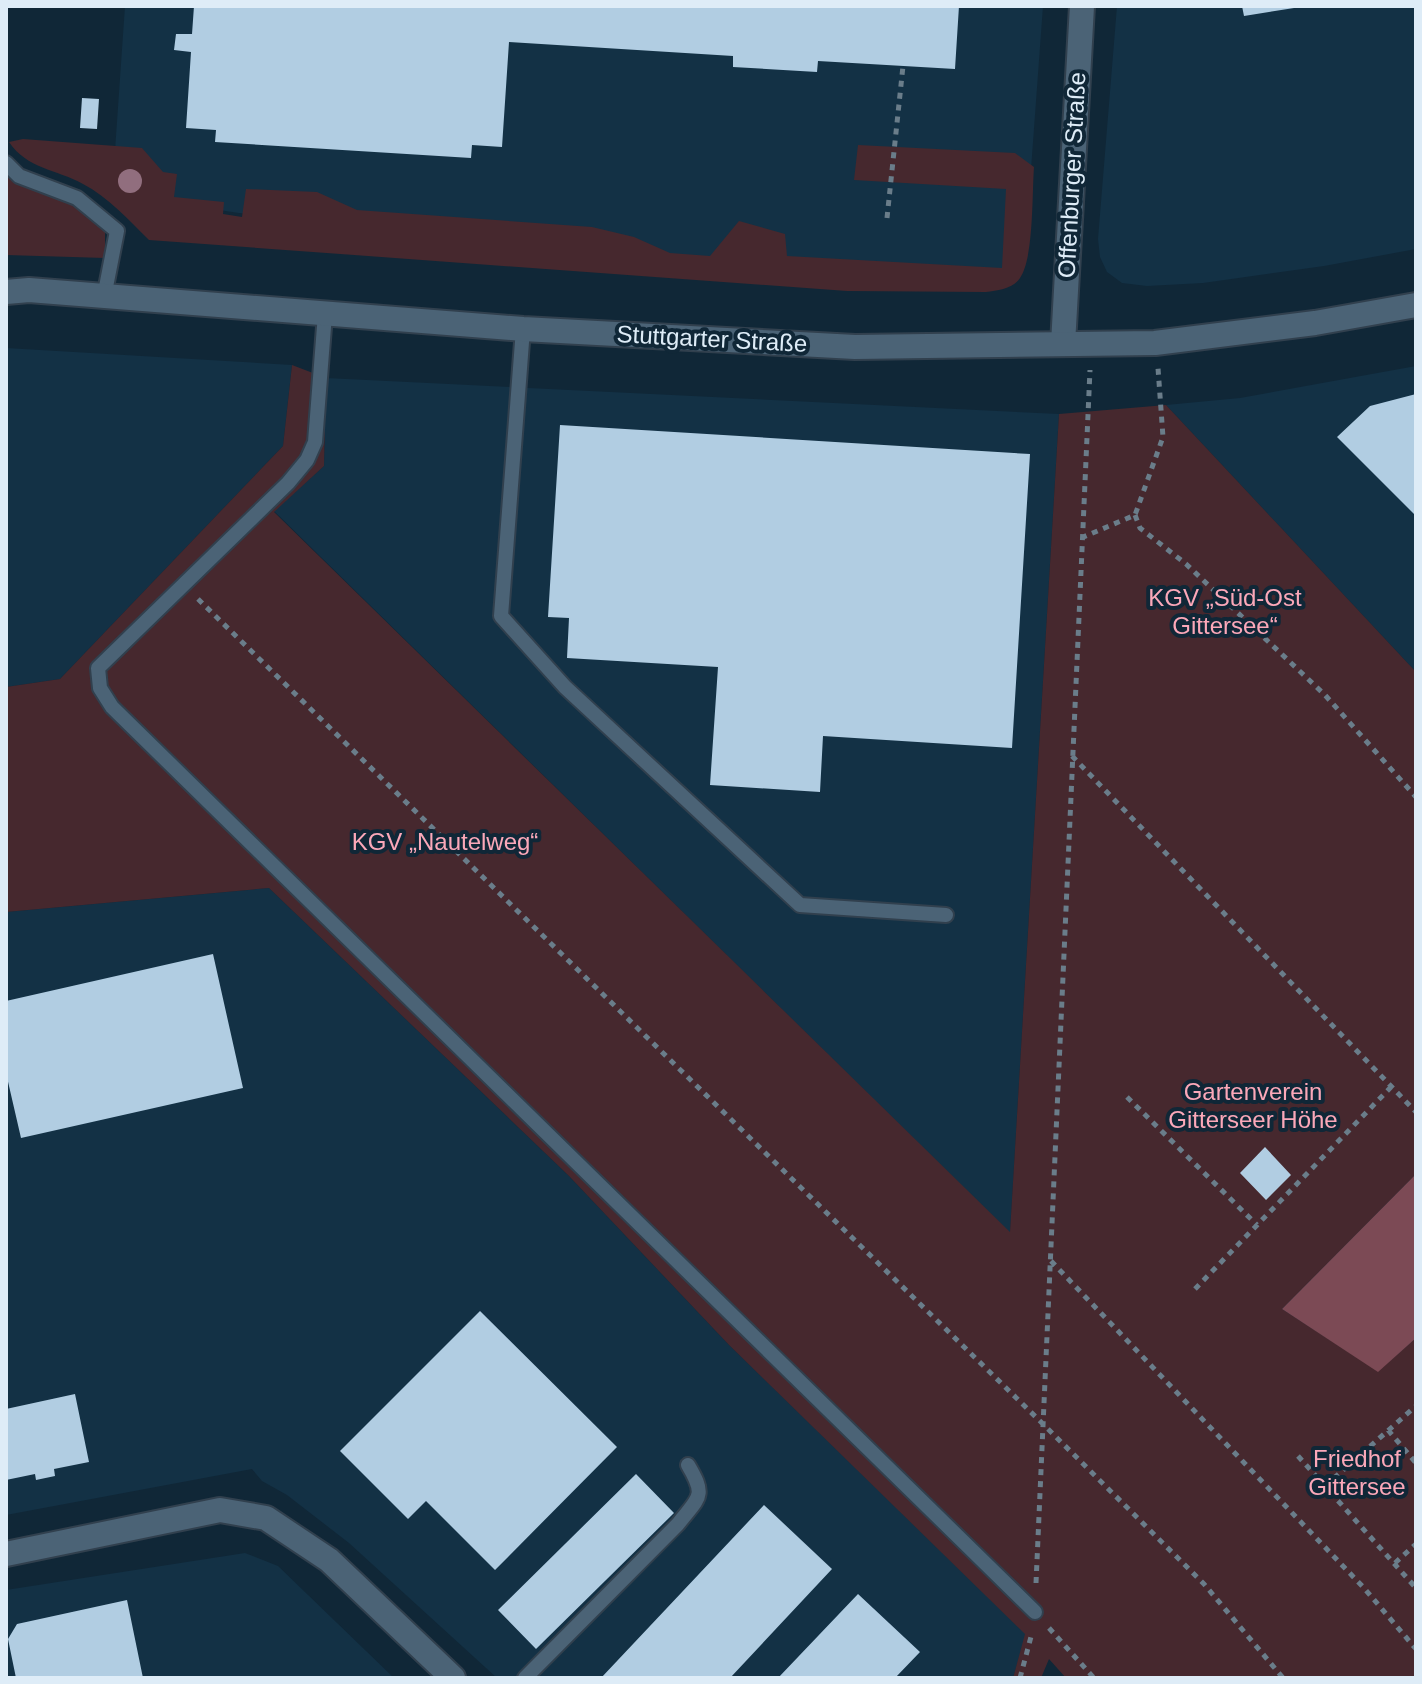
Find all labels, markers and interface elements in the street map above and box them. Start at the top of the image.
street label: Offenburger Straße [1053,71,1090,279]
street label: Stuttgarter Straße [616,320,808,357]
park label: KGV „Süd-Ost Gittersee“ [1148,584,1302,639]
park label: KGV „Nautelweg“ [352,828,538,855]
park label: Gartenverein Gitterseer Höhe [1168,1078,1338,1133]
park label: Friedhof Gittersee [1308,1445,1406,1500]

